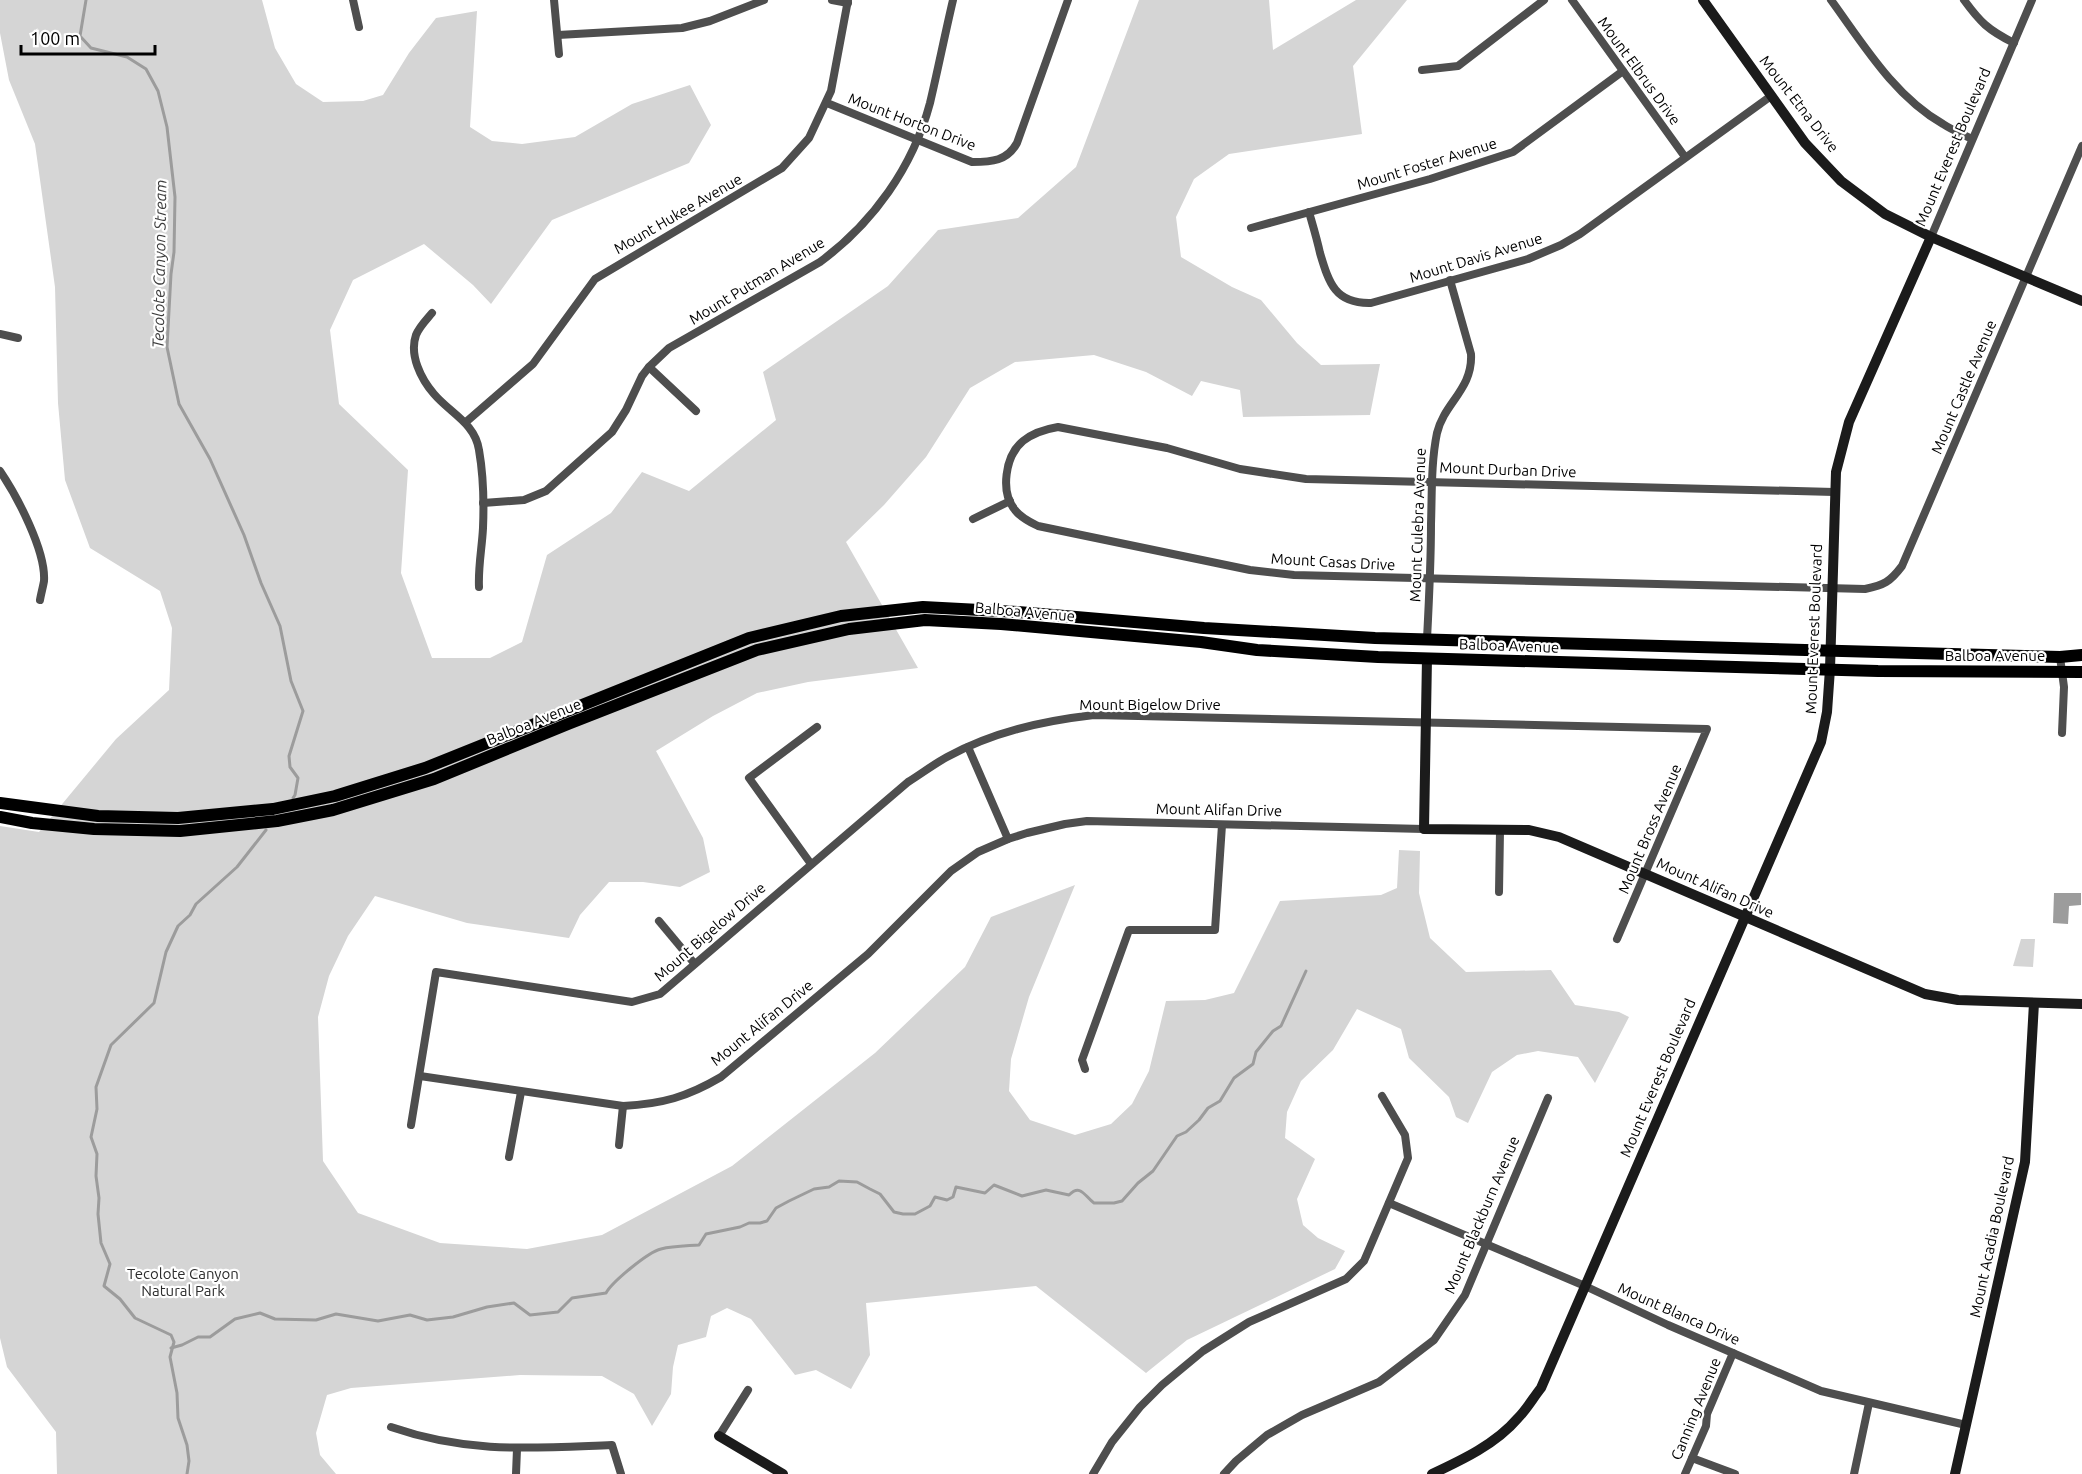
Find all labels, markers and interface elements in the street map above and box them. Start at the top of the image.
street label: Mount Elbrus Drive [1595,14,1684,128]
scale bar [21,18,154,56]
text: 100 m [30,28,80,48]
street label: Mount Etna Drive [1756,52,1842,155]
street label: Mount Everest Boulevard [1911,65,1994,229]
street label: Mount Horton Drive [846,89,978,154]
street label: Mount Foster Avenue [1355,134,1499,193]
street label: Mount Hukee Avenue [611,170,745,257]
water label: Tecolote Canyon Stream [149,179,169,349]
street label: Mount Davis Avenue [1407,229,1544,286]
street label: Mount Putman Avenue [686,233,828,328]
street label: Mount Castle Avenue [1928,317,1999,456]
street label: Mount Culebra Avenue [1406,448,1429,602]
street label: Mount Durban Drive [1439,459,1577,480]
street label: Mount Everest Boulevard [1802,544,1825,714]
street label: Mount Casas Drive [1270,550,1396,573]
street label: Balboa Avenue [974,599,1076,624]
street label: Balboa Avenue [1459,635,1559,656]
street label: Balboa Avenue [1945,647,2045,664]
street label: Balboa Avenue [484,695,584,748]
street label: Mount Bigelow Drive [1079,696,1221,713]
street label: Mount Bross Avenue [1615,761,1685,896]
street label: Mount Alifan Drive [1156,800,1282,819]
street label: Mount Alifan Drive [1654,854,1776,921]
street label: Mount Bigelow Drive [651,879,769,984]
street label: Mount Alifan Drive [707,976,816,1069]
street label: Mount Everest Boulevard [1616,996,1699,1160]
street label: Mount Blackburn Avenue [1441,1133,1522,1296]
street label: Mount Acadia Boulevard [1966,1155,2017,1319]
park label: Tecolote Canyon Natural Park [127,1265,239,1299]
street label: Mount Blanca Drive [1616,1279,1743,1348]
street label: Canning Avenue [1667,1355,1724,1462]

